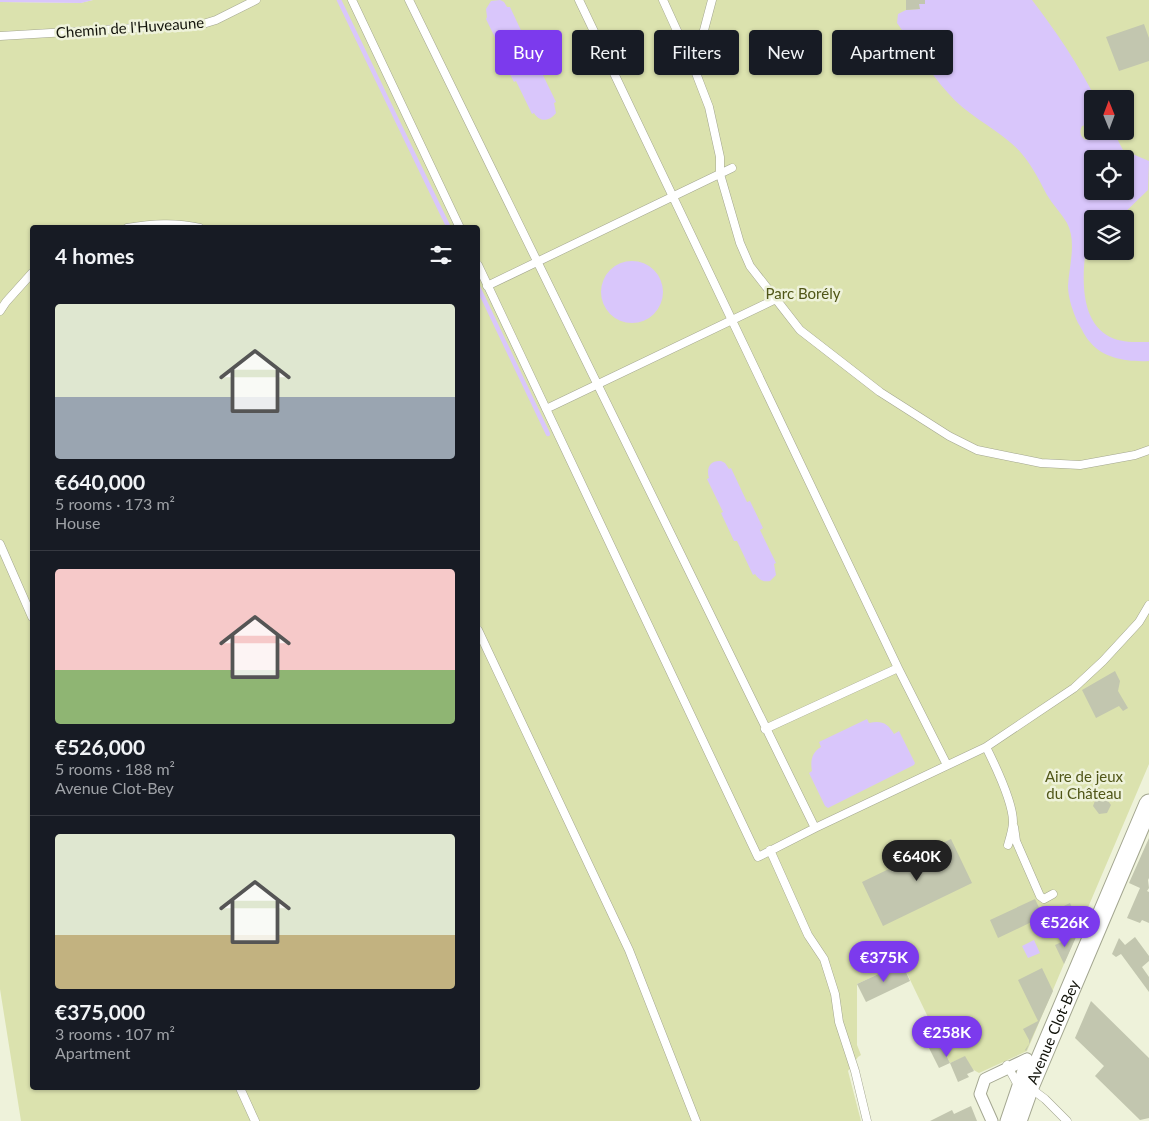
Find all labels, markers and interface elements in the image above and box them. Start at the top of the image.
street label: Chemin de l'Huveaune [55,13,205,41]
chip: Buy [495,30,562,75]
chip: Rent [572,30,644,75]
chip: Filters [654,30,739,75]
chip: New [749,30,822,75]
chip: Apartment [832,30,953,75]
north arrow [1084,90,1134,140]
map controls [1084,90,1134,260]
button: locate [1084,150,1134,200]
button: layers [1084,210,1134,260]
icon: filters [427,241,455,269]
text: 4 homes [55,243,134,268]
park label: Parc Borély [766,284,841,302]
icon: home [210,336,300,426]
text: €640,000 [55,469,145,494]
text: 5 rooms · 173 m² [55,494,175,513]
text: House [55,513,100,532]
icon: home [210,602,300,692]
text: €526,000 [55,734,145,759]
text: 5 rooms · 188 m² [55,759,175,778]
park label: Aire de jeux du Château [1045,767,1124,802]
text: Avenue Clot-Bey [55,778,174,797]
pin: €640K [882,840,952,882]
text: €640K [893,846,941,865]
icon: home [210,867,300,957]
pin: €526K [1030,906,1100,948]
text: €526K [1041,912,1089,931]
pin: €375K [849,940,919,983]
text: €375K [860,947,908,966]
street label: Avenue Clot-Bey [1022,977,1083,1087]
text: €375,000 [55,999,145,1024]
pin: €258K [912,1016,982,1058]
text: €258K [923,1022,971,1041]
text: 3 rooms · 107 m² [55,1024,175,1043]
text: Apartment [55,1043,130,1062]

